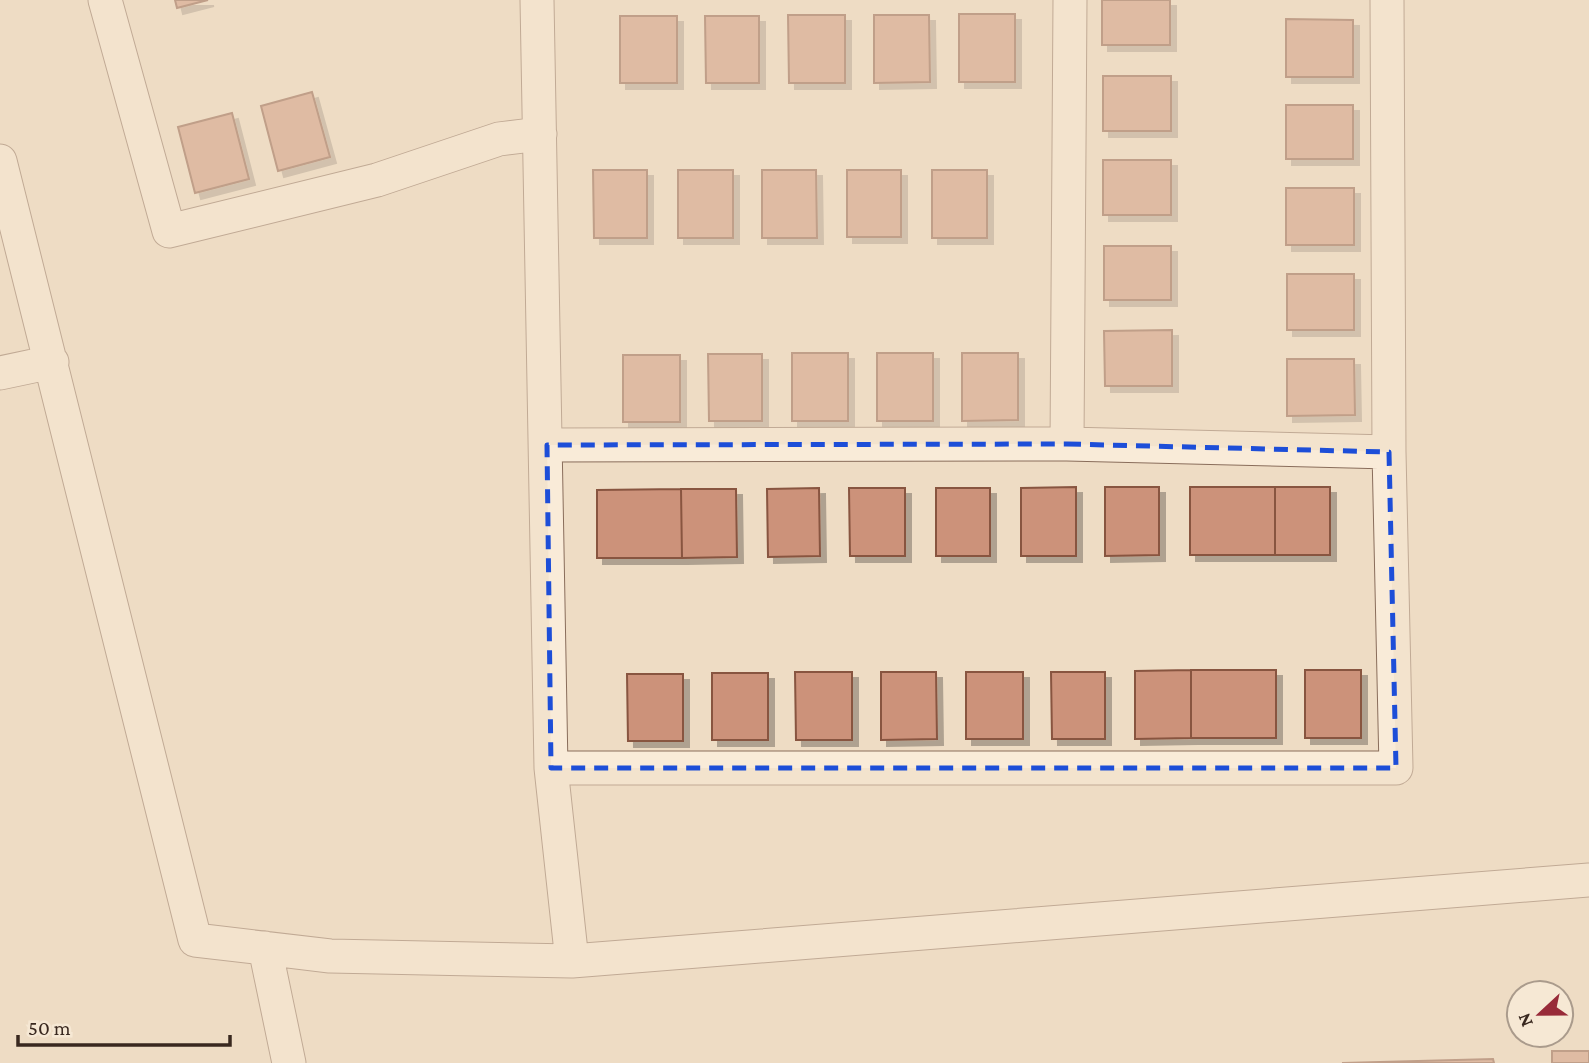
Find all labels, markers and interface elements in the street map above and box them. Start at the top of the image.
north arrow [1505,979,1575,1049]
scale bar [18,1004,229,1048]
text: N [1513,1010,1537,1030]
text: 50 m [28,1016,71,1040]

